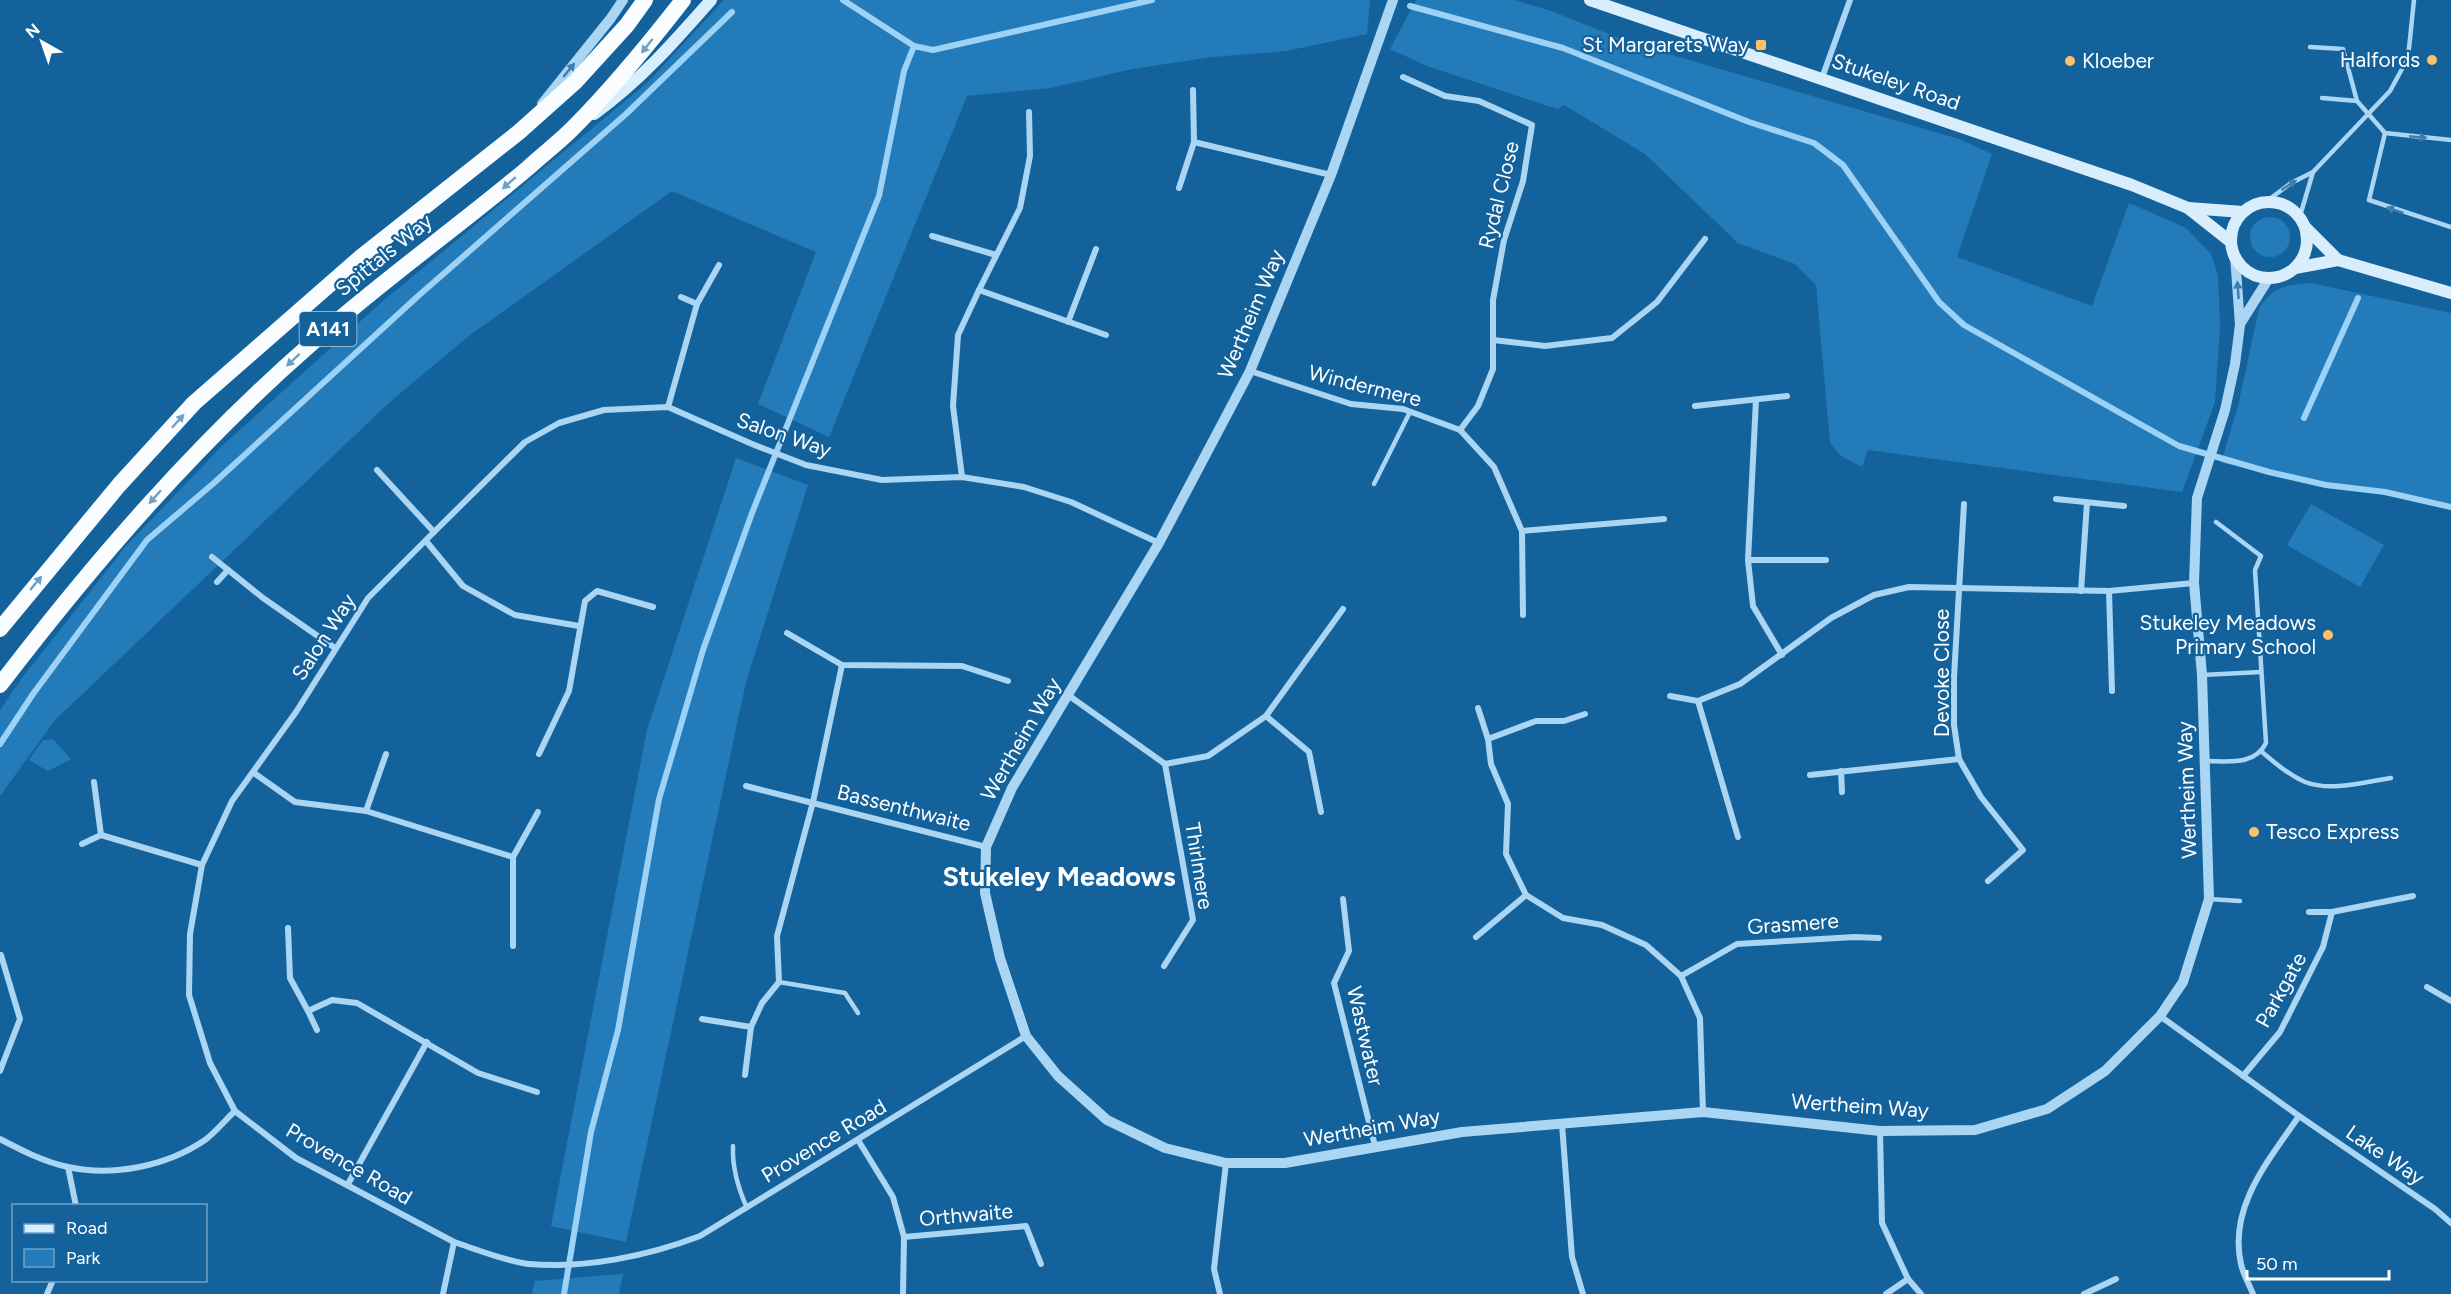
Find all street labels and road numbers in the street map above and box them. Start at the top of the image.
street label: Stukeley Road [1829,48,1964,115]
street label: Rydal Close [1473,139,1524,251]
street label: Spittals Way [330,208,437,301]
street label: Wertheim Way [1212,245,1289,382]
road number: A141 [300,312,356,346]
street label: Windermere [1306,359,1424,412]
street label: Salon Way [734,407,835,462]
street label: Salon Way [286,589,361,685]
street label: Devoke Close [1929,609,1954,737]
street label: Wertheim Way [975,673,1066,805]
street label: Wertheim Way [2172,721,2201,859]
street label: Bassenthwaite [835,779,974,836]
street label: Thirlmere [1180,821,1219,911]
street label: Grasmere [1746,908,1839,939]
street label: Parkgate [2250,948,2311,1032]
street label: Wastwater [1342,984,1389,1088]
street label: Wertheim Way [1790,1088,1930,1123]
street label: Provence Road [757,1093,891,1188]
street label: Wertheim Way [1302,1103,1442,1152]
street label: Provence Road [282,1117,417,1210]
street label: Lake Way [2341,1119,2429,1190]
street label: Orthwaite [918,1198,1014,1231]

